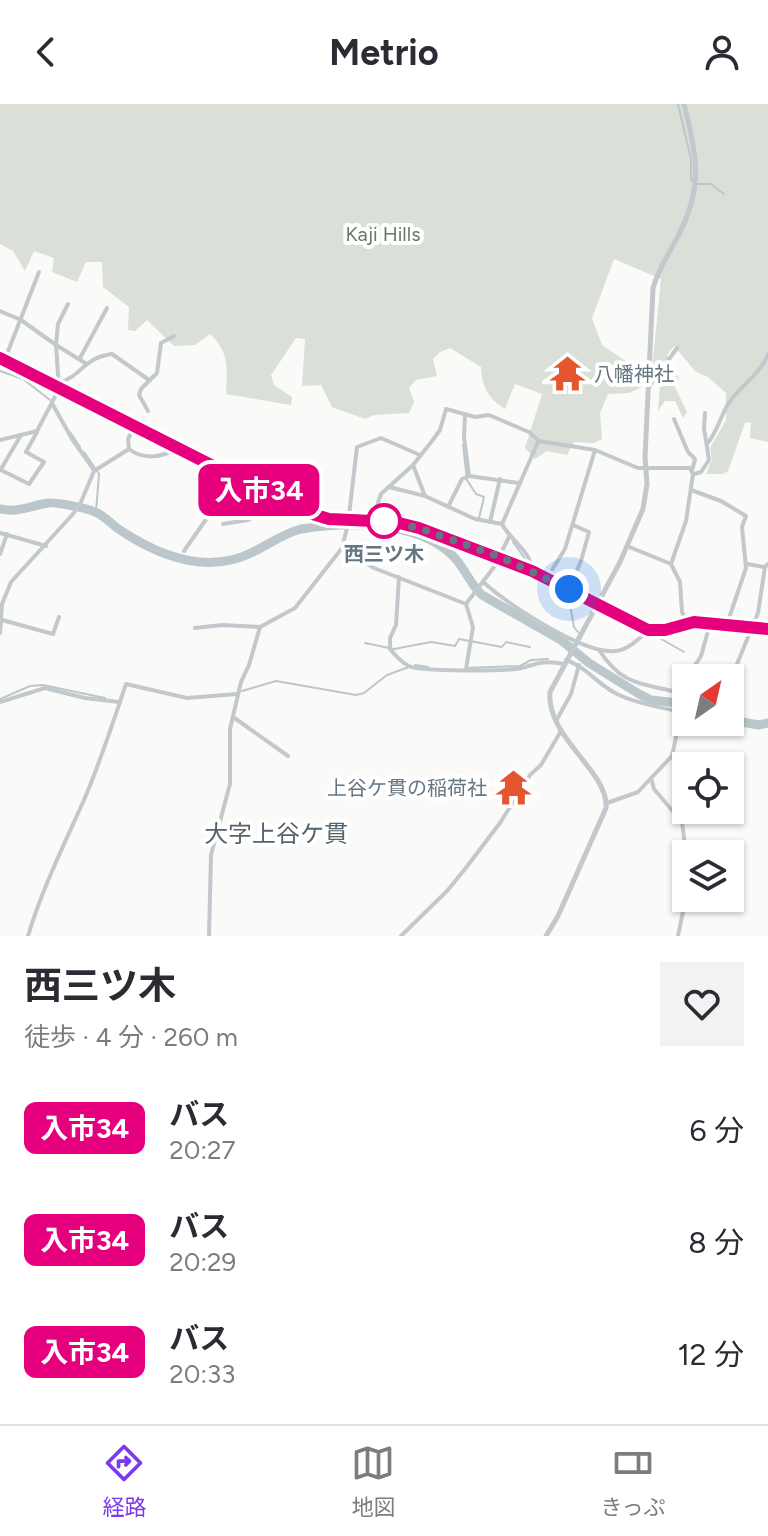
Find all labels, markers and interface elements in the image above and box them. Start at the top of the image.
icon: back [24,30,68,74]
icon: person [700,30,744,74]
text: Metrio [329,31,439,74]
park label: Kaji Hills [346,222,420,246]
temple icon: 八幡神社 [549,355,587,393]
place label: 八幡神社 [594,362,674,386]
line badge: 入市34 [203,464,315,516]
text: 入市34 [214,473,304,507]
marker: 西三ツ木 [367,504,401,538]
place label: 西三ツ木 [344,542,424,566]
your location [549,569,589,609]
north arrow [672,664,744,736]
map controls [672,664,744,912]
button: locate [672,752,744,824]
temple icon: 上谷ケ貫の稲荷社 [494,769,532,807]
place label: 上谷ケ貫の稲荷社 [327,776,487,800]
district label: 大字上谷ケ貫 [204,819,348,848]
button: layers [672,840,744,912]
button: heart [660,962,744,1046]
text: 西三ツ木 [24,963,176,1009]
text: 徒歩 · 4 分 · 260 m [24,1021,238,1053]
text: バス [169,1096,229,1133]
text: 入市34 [40,1111,129,1145]
text: 6 分 [690,1112,744,1149]
text: 20:27 [169,1134,236,1166]
text: バス [169,1208,229,1245]
text: 入市34 [40,1223,129,1257]
text: 8 分 [688,1224,744,1261]
text: 20:29 [169,1246,236,1278]
text: バス [169,1320,229,1357]
text: 入市34 [40,1335,129,1369]
text: 12 分 [677,1336,744,1373]
text: 20:33 [169,1358,235,1390]
tab: 経路 [102,1441,146,1521]
tab: 地図 [351,1441,395,1521]
tab: きっぷ [600,1441,666,1521]

